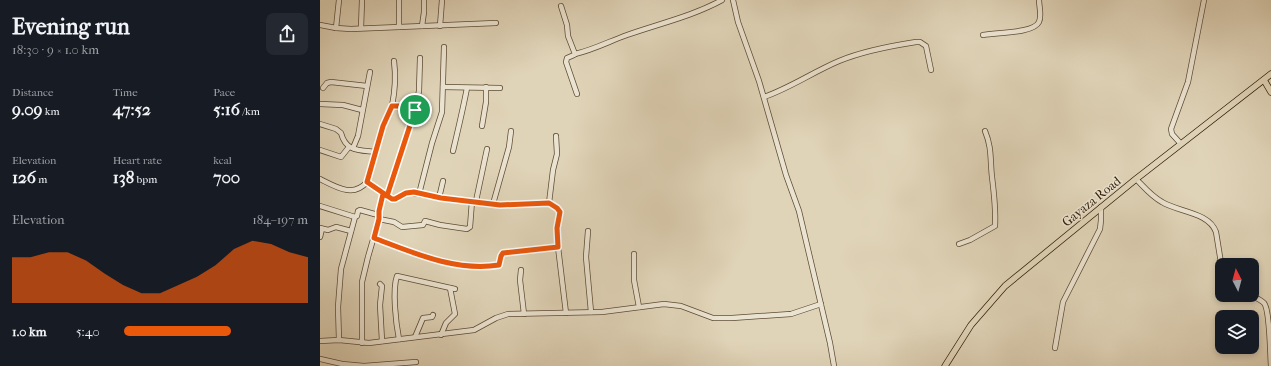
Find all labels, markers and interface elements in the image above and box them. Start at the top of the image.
button: share [266,13,308,55]
text: Evening run [12,14,130,40]
text: 18:30 · 9 × 1.0 km [12,42,99,57]
text: Distance [12,86,53,99]
text: Time [113,86,138,99]
text: Pace [213,86,235,99]
pin [398,93,432,127]
text: 9.09 [12,99,42,119]
text: 47:52 [113,99,151,119]
text: 5:16 [213,99,240,119]
icon: arrive [404,99,426,121]
text: km [42,105,60,118]
text: /km [240,105,260,118]
text: Elevation [12,154,56,167]
text: Heart rate [113,154,162,167]
text: kcal [213,154,232,167]
text: 126 [12,167,36,187]
text: 138 [113,167,134,187]
text: 700 [213,167,240,187]
text: m [36,173,48,186]
text: bpm [134,173,157,186]
street label: Gayaza Road [1059,173,1124,230]
text: Elevation [12,212,65,227]
text: 184–197 m [252,212,308,227]
north arrow [1215,258,1259,302]
map controls [1215,258,1259,354]
button: layers [1215,310,1259,354]
text: 1.0 km [12,324,47,339]
text: 5:40 [76,324,100,339]

